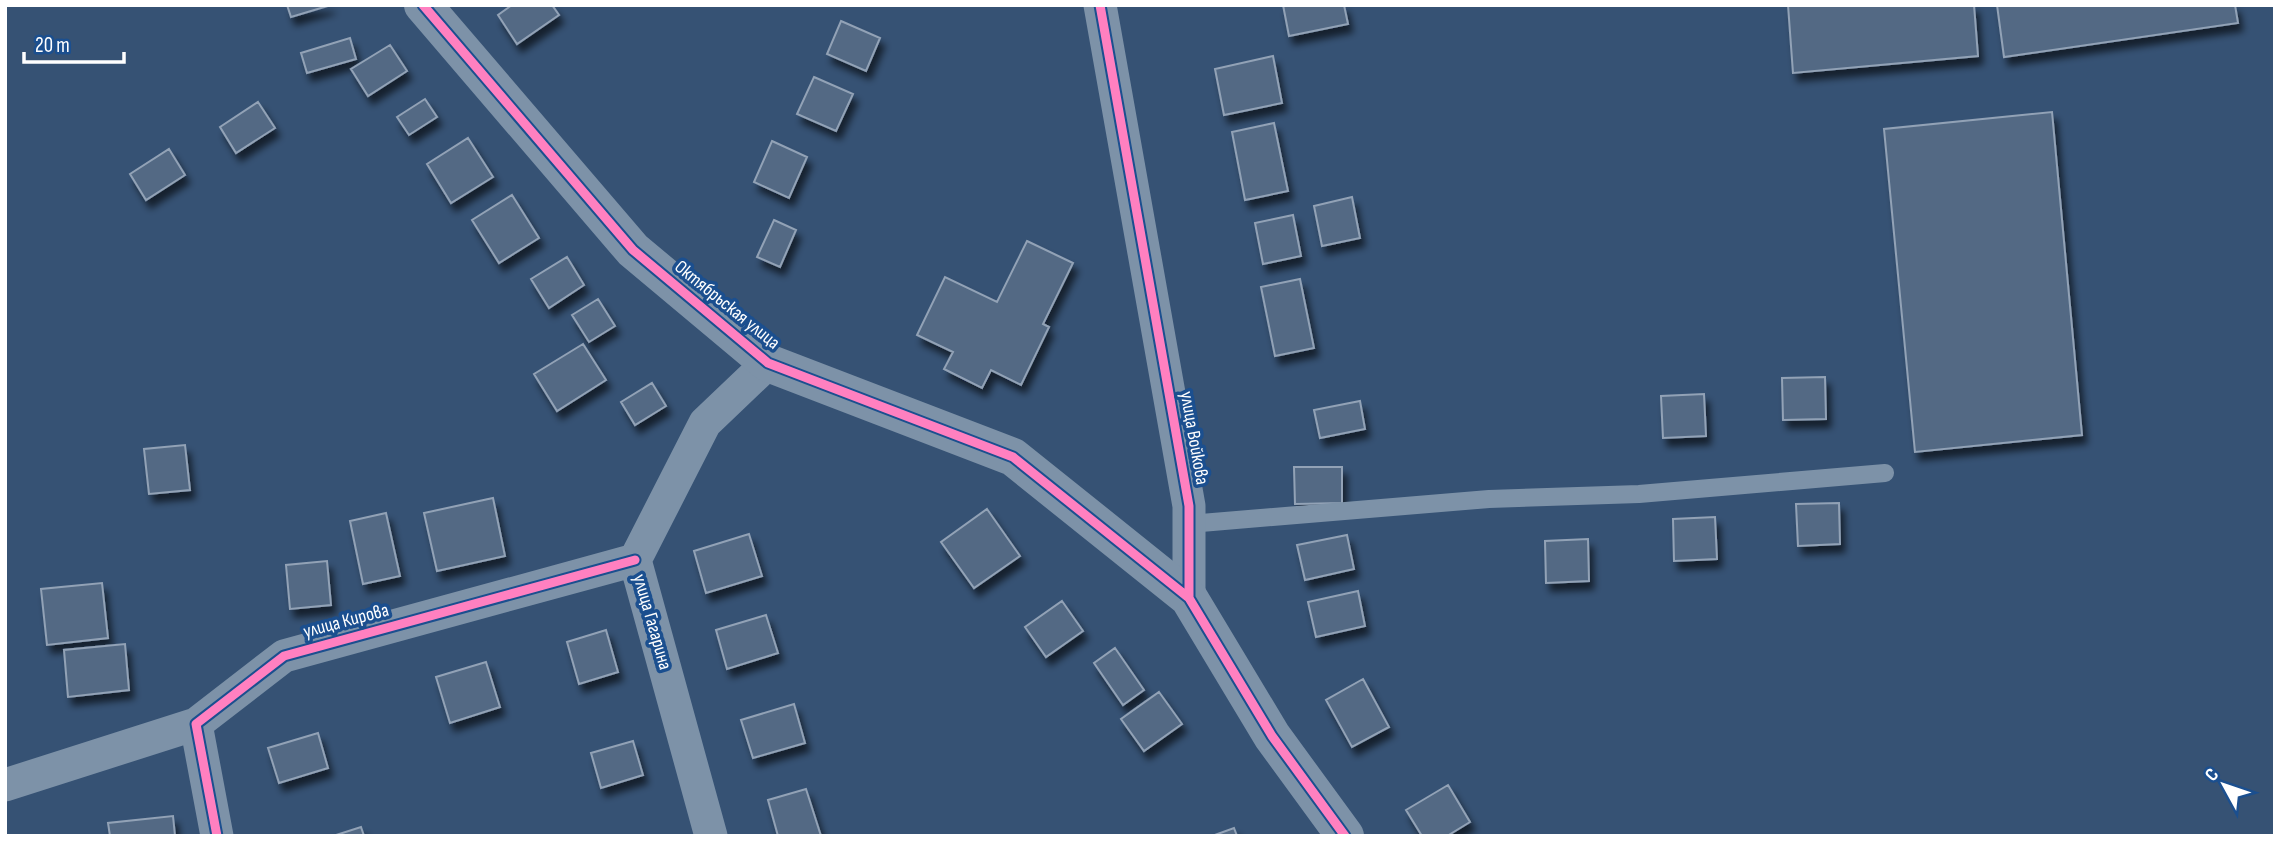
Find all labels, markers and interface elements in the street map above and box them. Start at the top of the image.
scale bar [24,21,124,65]
text: 20 m [35,33,70,58]
street label: Октябрьская улица [670,256,784,354]
street label: улица Войкова [1174,389,1214,487]
street label: улица Гагарина [627,572,677,672]
street label: улица Кирова [301,599,391,643]
north arrow [2189,750,2259,820]
text: С [2200,764,2224,786]

